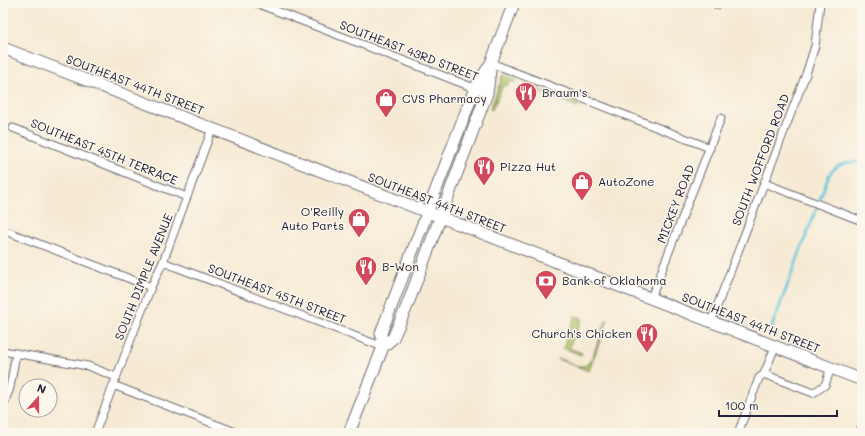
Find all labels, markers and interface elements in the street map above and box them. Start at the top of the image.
street label: SOUTHEAST 43RD STREET [338,16,481,84]
street label: SOUTHEAST 44TH STREET [64,50,207,118]
restaurant icon: Braum's [513,80,539,113]
place label: Braum's [542,84,588,100]
shop icon: CVS Pharmacy [373,86,399,119]
place label: CVS Pharmacy [402,90,487,106]
street label: SOUTH WOFFORD ROAD [728,92,793,228]
street label: SOUTHEAST 45TH TERRACE [29,114,180,188]
restaurant icon: Pizza Hut [471,154,497,187]
place label: Pizza Hut [500,158,556,174]
street label: MICKEY ROAD [653,162,697,245]
street label: SOUTHEAST 44TH STREET [366,168,509,236]
shop icon: AutoZone [569,169,595,202]
place label: AutoZone [598,173,655,189]
place label: O'Reilly Auto Parts [281,203,344,233]
shop icon: O'Reilly Auto Parts [346,206,372,239]
street label: SOUTH DIMPLE AVENUE [110,211,176,342]
restaurant icon: B-Won [353,254,379,287]
place label: B-Won [382,258,419,274]
street label: SOUTHEAST 45TH STREET [206,259,349,327]
bank icon: Bank of Oklahoma [533,268,559,301]
place label: Bank of Oklahoma [562,272,667,288]
street label: SOUTHEAST 44TH STREET [680,288,823,356]
restaurant icon: Church's Chicken [634,321,660,354]
place label: Church's Chicken [531,325,632,341]
north arrow [18,378,58,418]
text: N [35,380,48,397]
scale bar [719,392,837,418]
text: 100 m [725,397,759,413]

